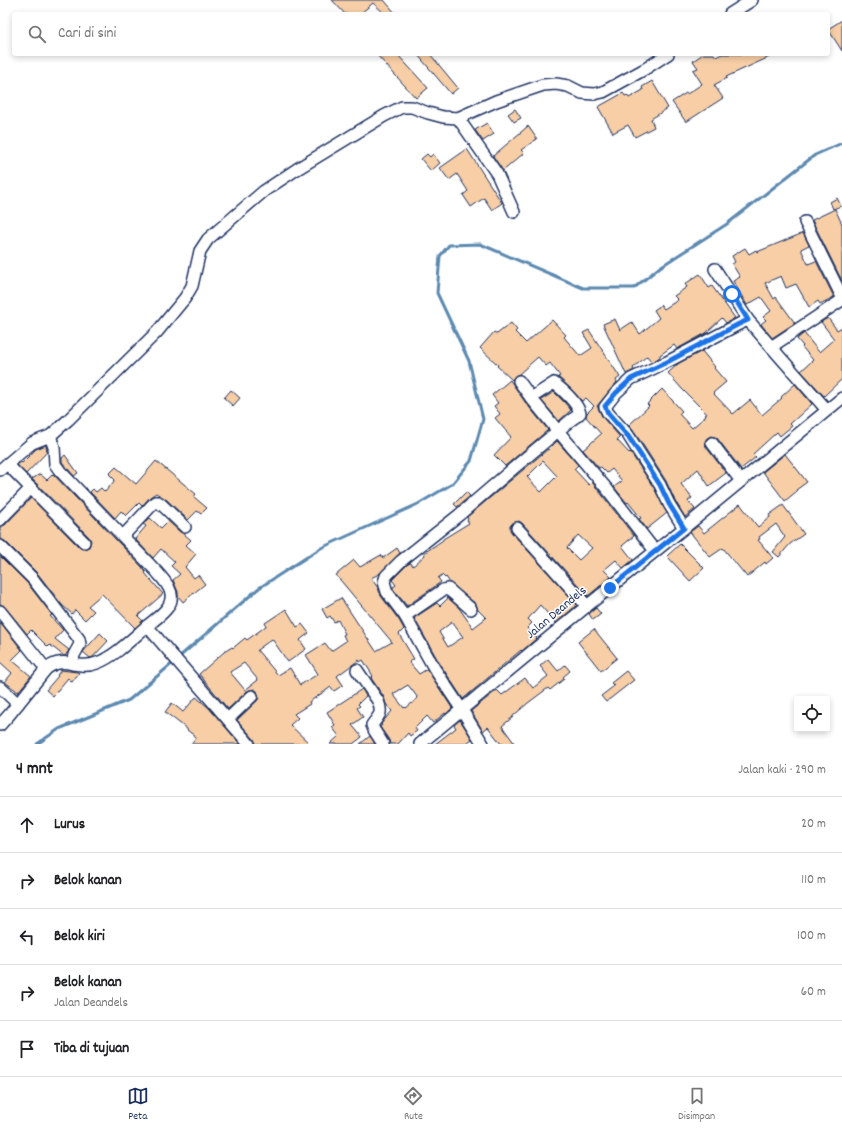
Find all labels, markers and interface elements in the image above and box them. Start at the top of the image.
search box [12,12,830,56]
icon: search [26,23,48,45]
text: Cari di sini [58,23,116,45]
route start [723,285,741,303]
route end [601,579,619,597]
street label: Jalan Deandels [523,582,591,644]
map controls [794,696,830,732]
button: locate [794,696,830,732]
text: 4 mnt [16,758,53,782]
text: Jalan kaki · 290 m [738,761,826,780]
icon: ahead [16,814,38,836]
text: Lurus [54,814,85,836]
text: 20 m [801,815,826,834]
icon: right [16,870,38,892]
text: Belok kanan [54,870,122,892]
text: 110 m [801,871,826,890]
icon: left [16,926,38,948]
text: Belok kiri [54,926,105,948]
text: 100 m [797,927,826,946]
text: Belok kanan [54,972,122,994]
icon: right [16,982,38,1004]
text: 60 m [801,983,826,1002]
text: Jalan Deandels [54,994,128,1013]
icon: arrive [16,1038,38,1060]
text: Tiba di tujuan [54,1038,129,1060]
tab: Peta [127,1085,149,1125]
tab: Rute [402,1085,424,1125]
tab: Disimpan [678,1085,715,1125]

